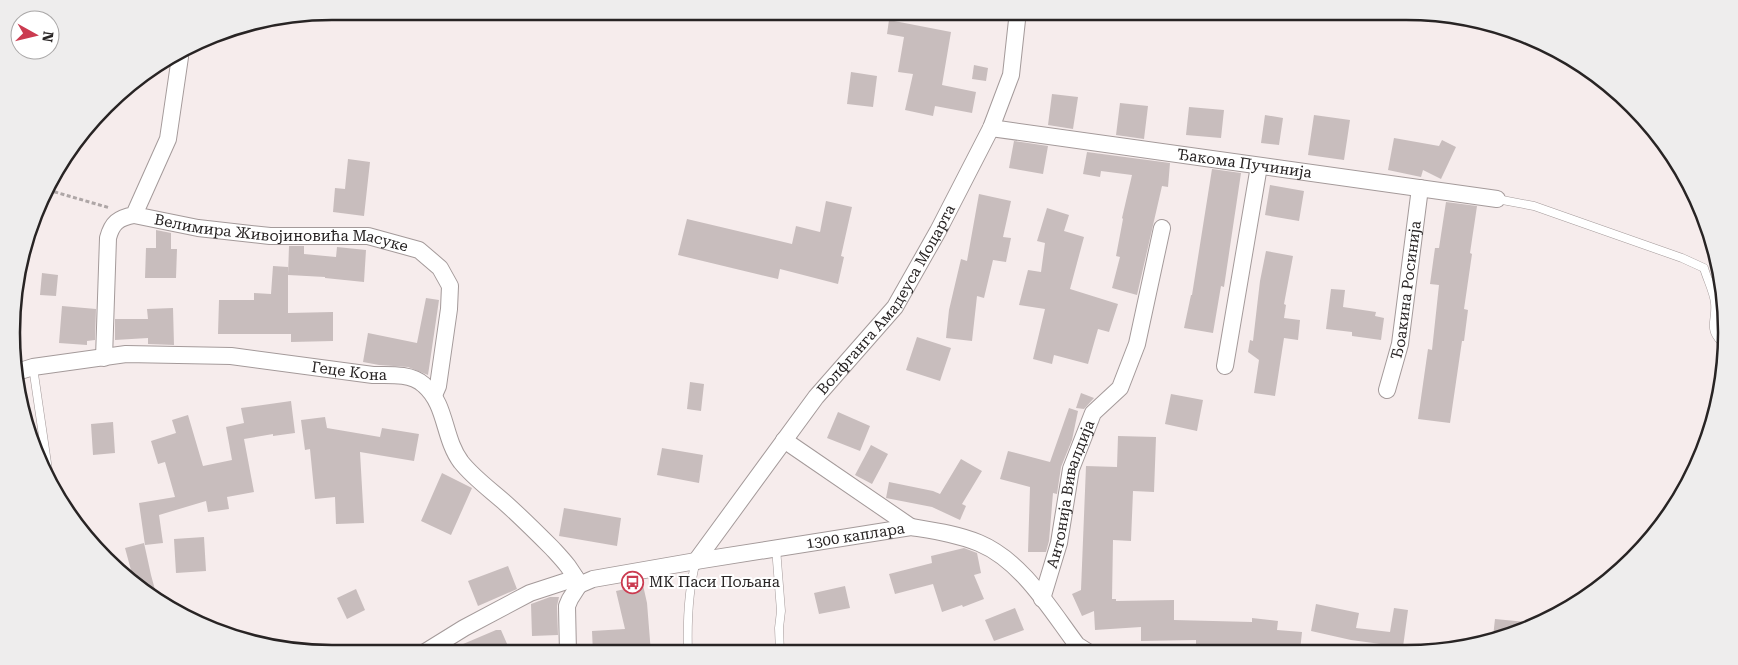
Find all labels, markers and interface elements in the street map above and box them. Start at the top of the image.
north arrow [10,10,60,60]
text: N [39,30,57,43]
street label: Ђакома Пучинија [1176,145,1313,182]
street label: Волфганга Амадеуса Моцарта [813,202,959,398]
street label: Велимира Живојиновића Масуке [153,210,410,256]
street label: Ђоакина Росинија [1387,220,1425,362]
street label: Геце Кона [311,358,387,384]
street label: Антонија Вивалдија [1043,417,1098,570]
street label: 1300 каплара [805,519,906,553]
bus stop icon: МК Паси Пољана [621,570,645,594]
place label: МК Паси Пољана [649,573,780,591]

